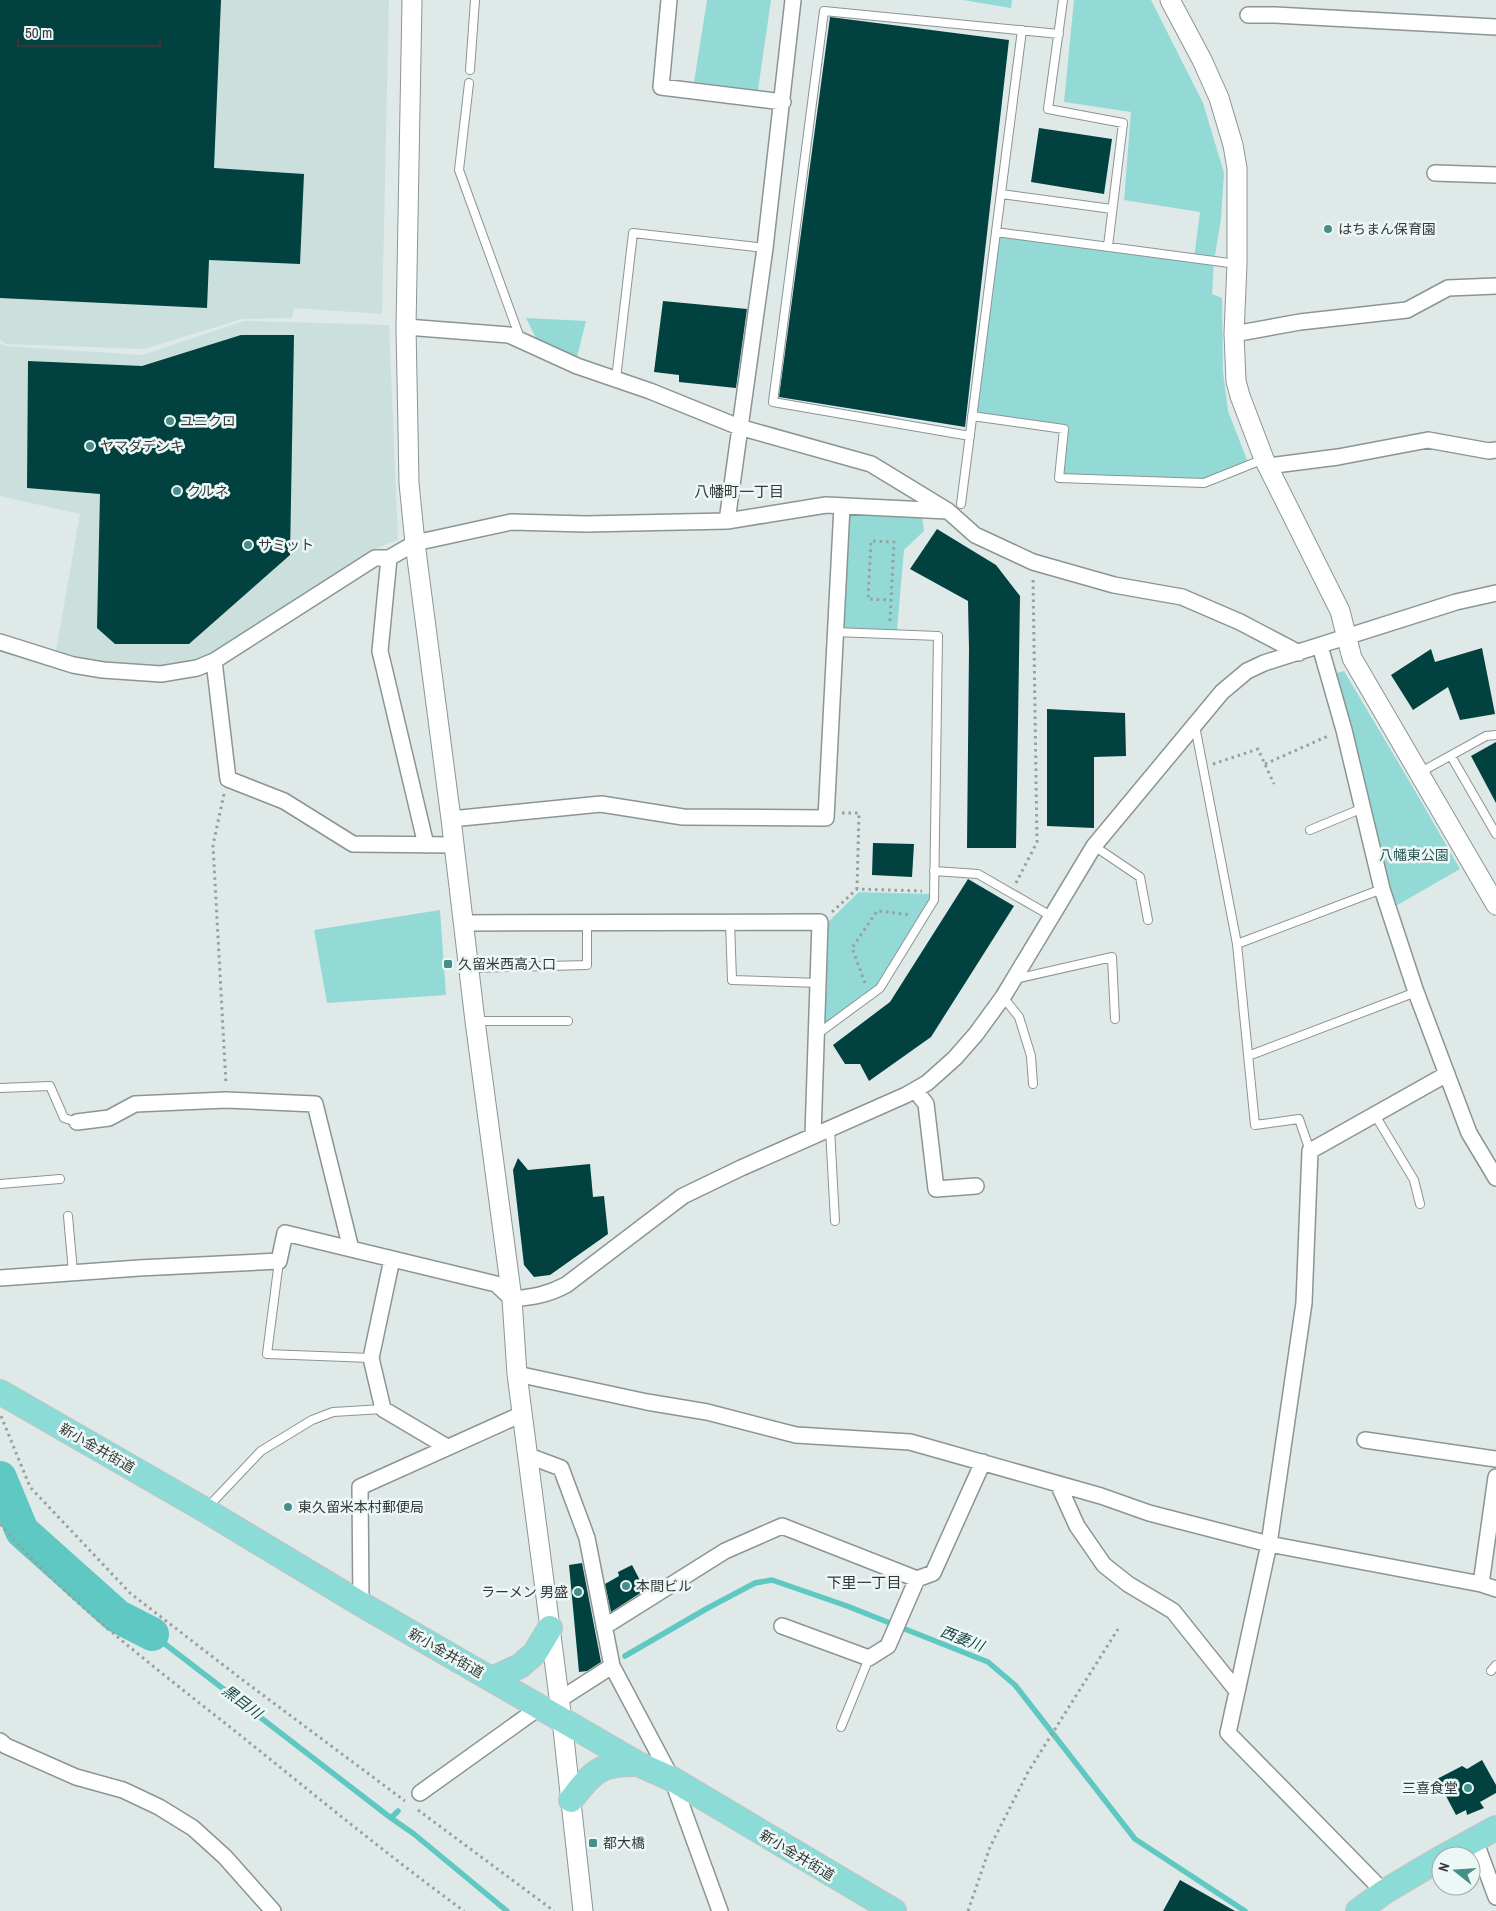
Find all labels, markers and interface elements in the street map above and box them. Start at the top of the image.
scale bar [18,15,160,47]
text: 50 m [25,22,52,43]
place label: はちまん保育園 [1338,220,1436,238]
marker: はちまん保育園 [1322,223,1334,235]
place label: ユニクロ [180,412,236,430]
marker: ユニクロ [164,415,176,427]
place label: ヤマダデンキ [100,437,184,455]
marker: ヤマダデンキ [84,440,96,452]
district label: 八幡町一丁目 [694,481,784,502]
place label: クルネ [187,482,229,500]
marker: クルネ [171,485,183,497]
place label: サミット [258,536,314,554]
marker: サミット [242,539,254,551]
park label: 八幡東公園 [1379,846,1449,864]
place label: 久留米西高入口 [458,955,556,973]
marker: 久留米西高入口 [442,958,454,970]
street label: 新小金井街道 [56,1419,138,1477]
place label: 東久留米本村郵便局 [298,1498,424,1516]
marker: 東久留米本村郵便局 [282,1501,294,1513]
district label: 下里一丁目 [826,1572,902,1593]
place label: 本間ビル [636,1577,692,1595]
marker: 本間ビル [620,1580,632,1592]
place label: ラーメン 男盛 [481,1583,568,1601]
marker: ラーメン 男盛 [572,1586,584,1598]
water label: 西妻川 [937,1621,989,1657]
street label: 新小金井街道 [405,1624,487,1682]
water label: 黒目川 [218,1680,268,1725]
place label: 三喜食堂 [1402,1779,1458,1797]
marker: 三喜食堂 [1462,1782,1474,1794]
street label: 新小金井街道 [756,1826,838,1884]
place label: 都大橋 [603,1834,645,1852]
marker: 都大橋 [587,1837,599,1849]
north arrow [1431,1846,1481,1896]
text: N [1434,1861,1453,1874]

